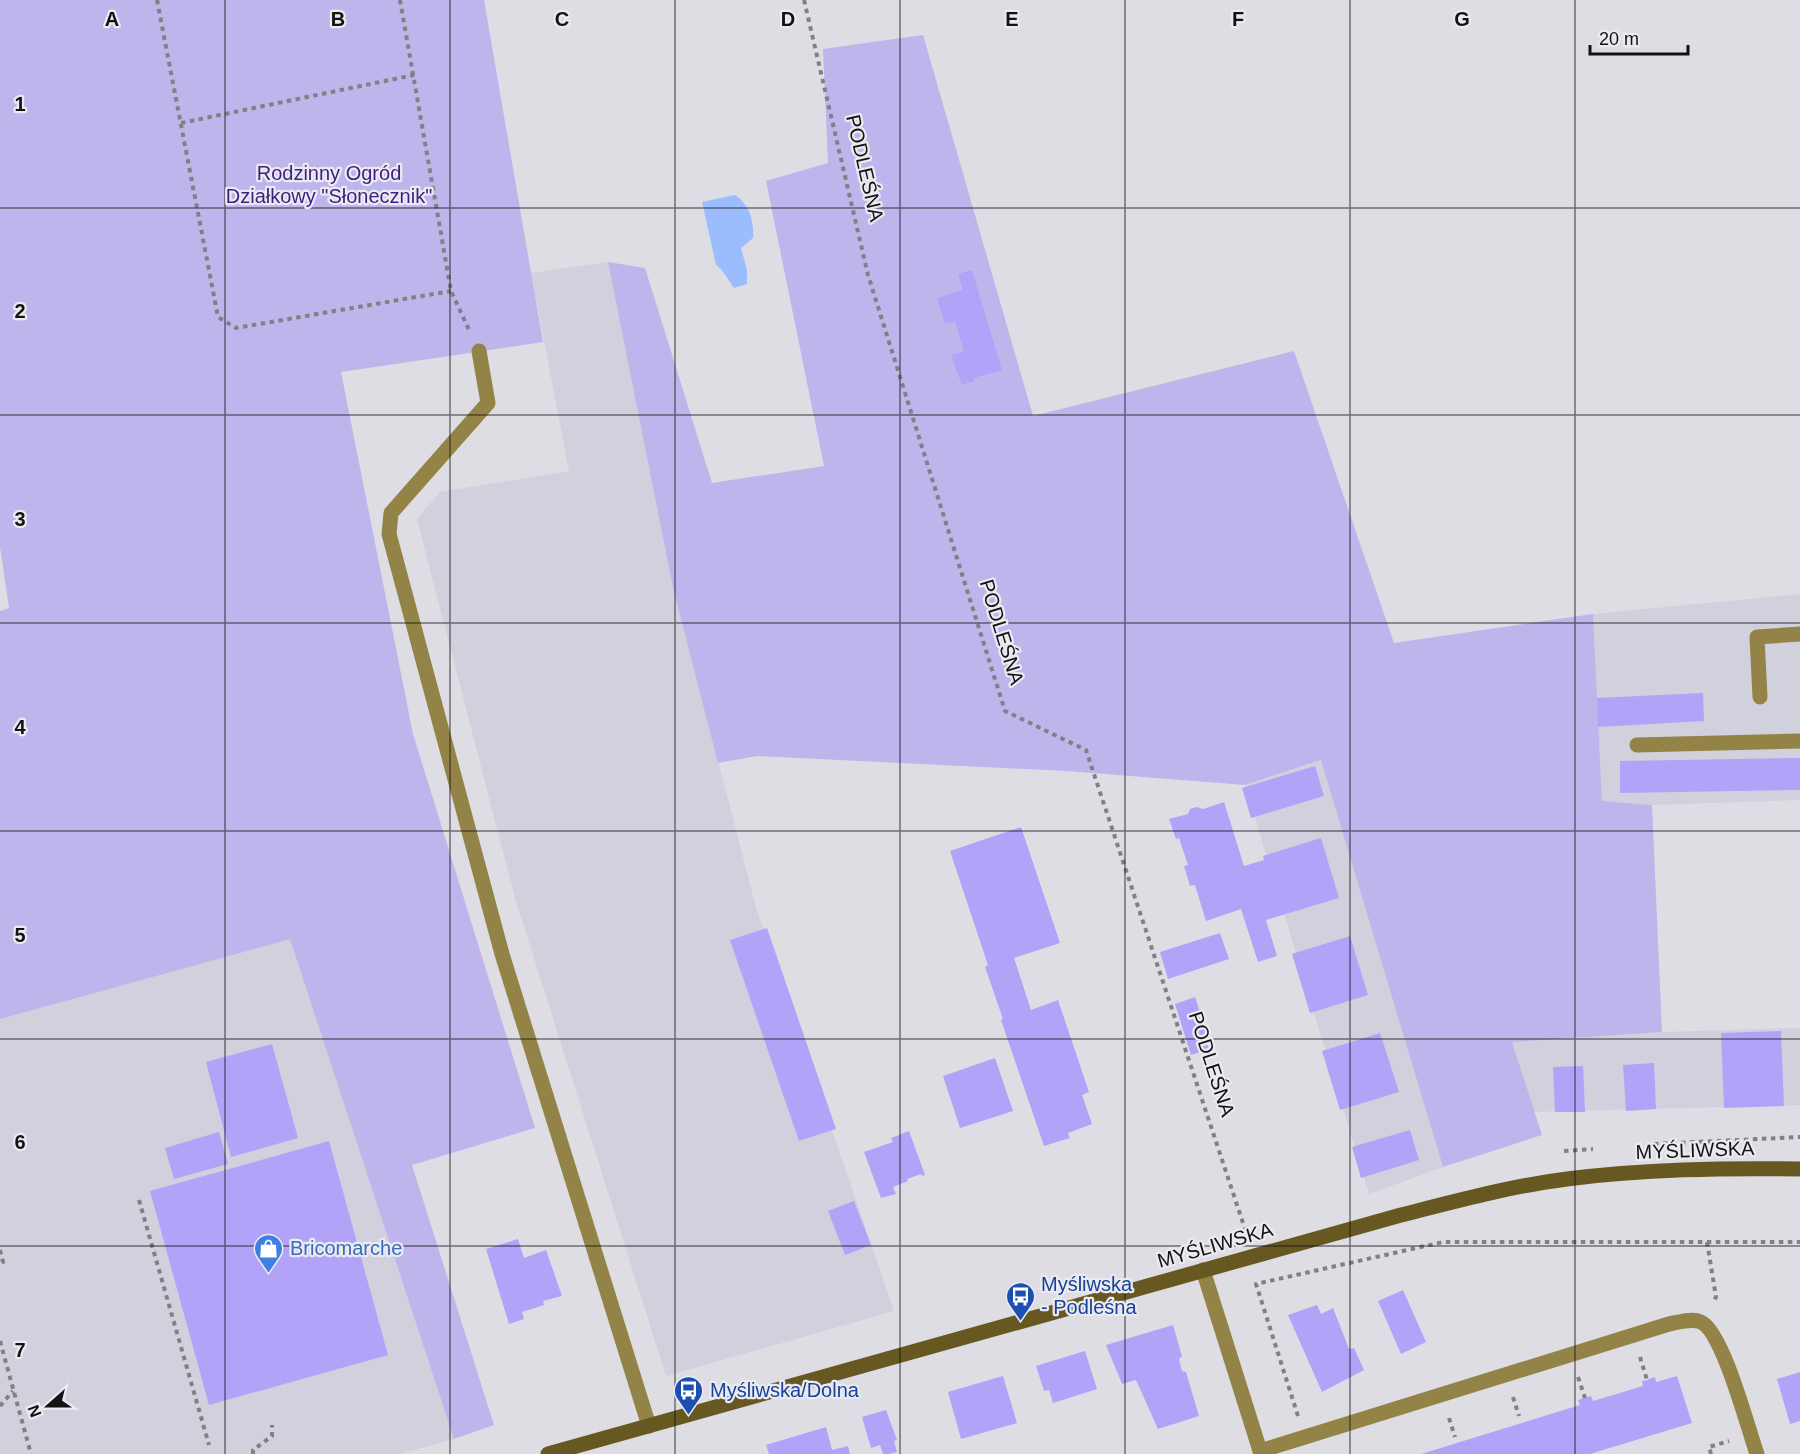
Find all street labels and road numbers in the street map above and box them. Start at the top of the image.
street label: PODLEŚNA [842,112,889,224]
street label: PODLEŚNA [976,576,1030,688]
street label: PODLEŚNA [1185,1008,1240,1120]
street label: MYŚLIWSKA [1635,1136,1755,1163]
street label: MYŚLIWSKA [1155,1217,1276,1272]

